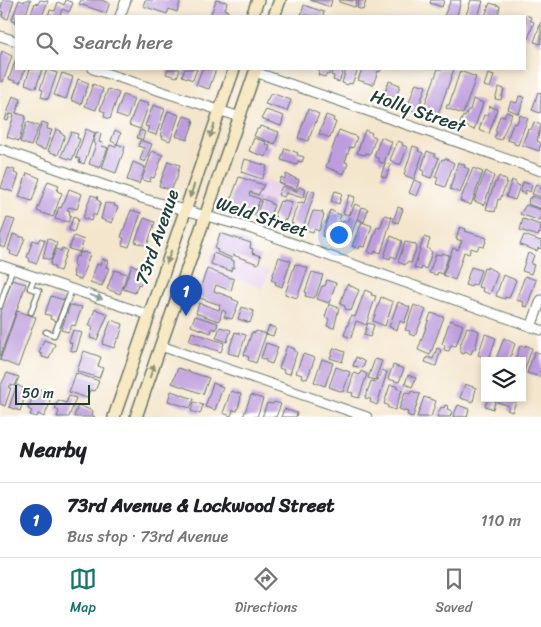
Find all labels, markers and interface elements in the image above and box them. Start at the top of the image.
search box [15,15,526,70]
text: Search here [73,26,173,59]
icon: search [33,29,61,57]
street label: Holly Street [366,80,470,142]
one-way arrow [208,124,216,139]
one-way arrow [188,184,196,199]
street label: 73rd Avenue [126,185,188,289]
street label: Weld Street [212,187,312,247]
your location [326,222,352,248]
one-way arrow [165,250,173,265]
pin: 1 [170,275,202,316]
one-way arrow [89,294,104,302]
map controls [481,357,526,402]
button: layers [481,357,526,402]
one-way arrow [148,363,156,378]
text: 50 m [22,381,54,406]
scale bar [15,382,90,405]
text: Nearby [20,431,86,469]
text: 73rd Avenue & Lockwood Street [67,489,335,522]
text: 1 [33,506,39,535]
text: 110 m [481,506,521,535]
text: Bus stop · 73rd Avenue [67,522,228,551]
tab: Map [69,565,97,620]
tab: Directions [235,565,297,620]
tab: Saved [435,565,472,620]

